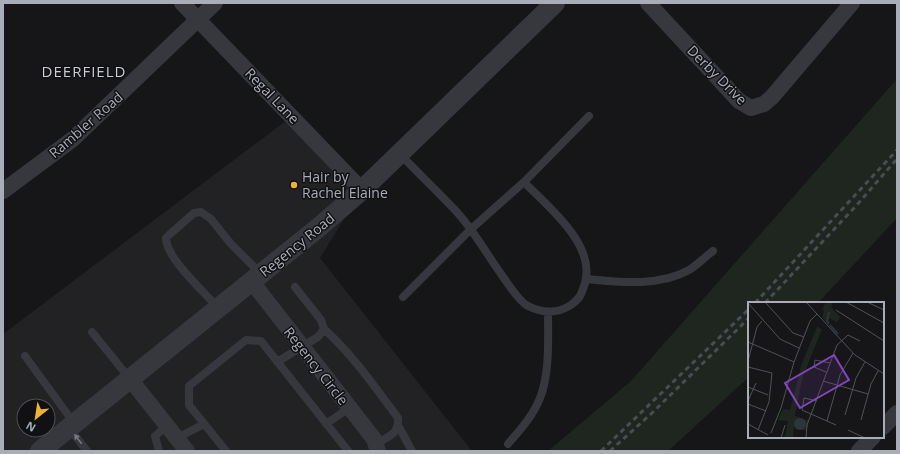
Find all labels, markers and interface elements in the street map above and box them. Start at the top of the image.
street label: Derby Drive [683,41,751,109]
district label: DEERFIELD [42,61,126,81]
street label: Regal Lane [241,64,304,128]
street label: Rambler Road [45,87,127,162]
place label: Hair by Rachel Elaine [302,167,388,202]
marker: Hair by Rachel Elaine [289,180,299,190]
street label: Regency Road [255,208,338,281]
inset map [748,302,884,438]
street label: Regency Circle [280,323,353,409]
north arrow [16,398,56,438]
text: N [23,418,38,436]
one-way arrow [74,434,82,445]

